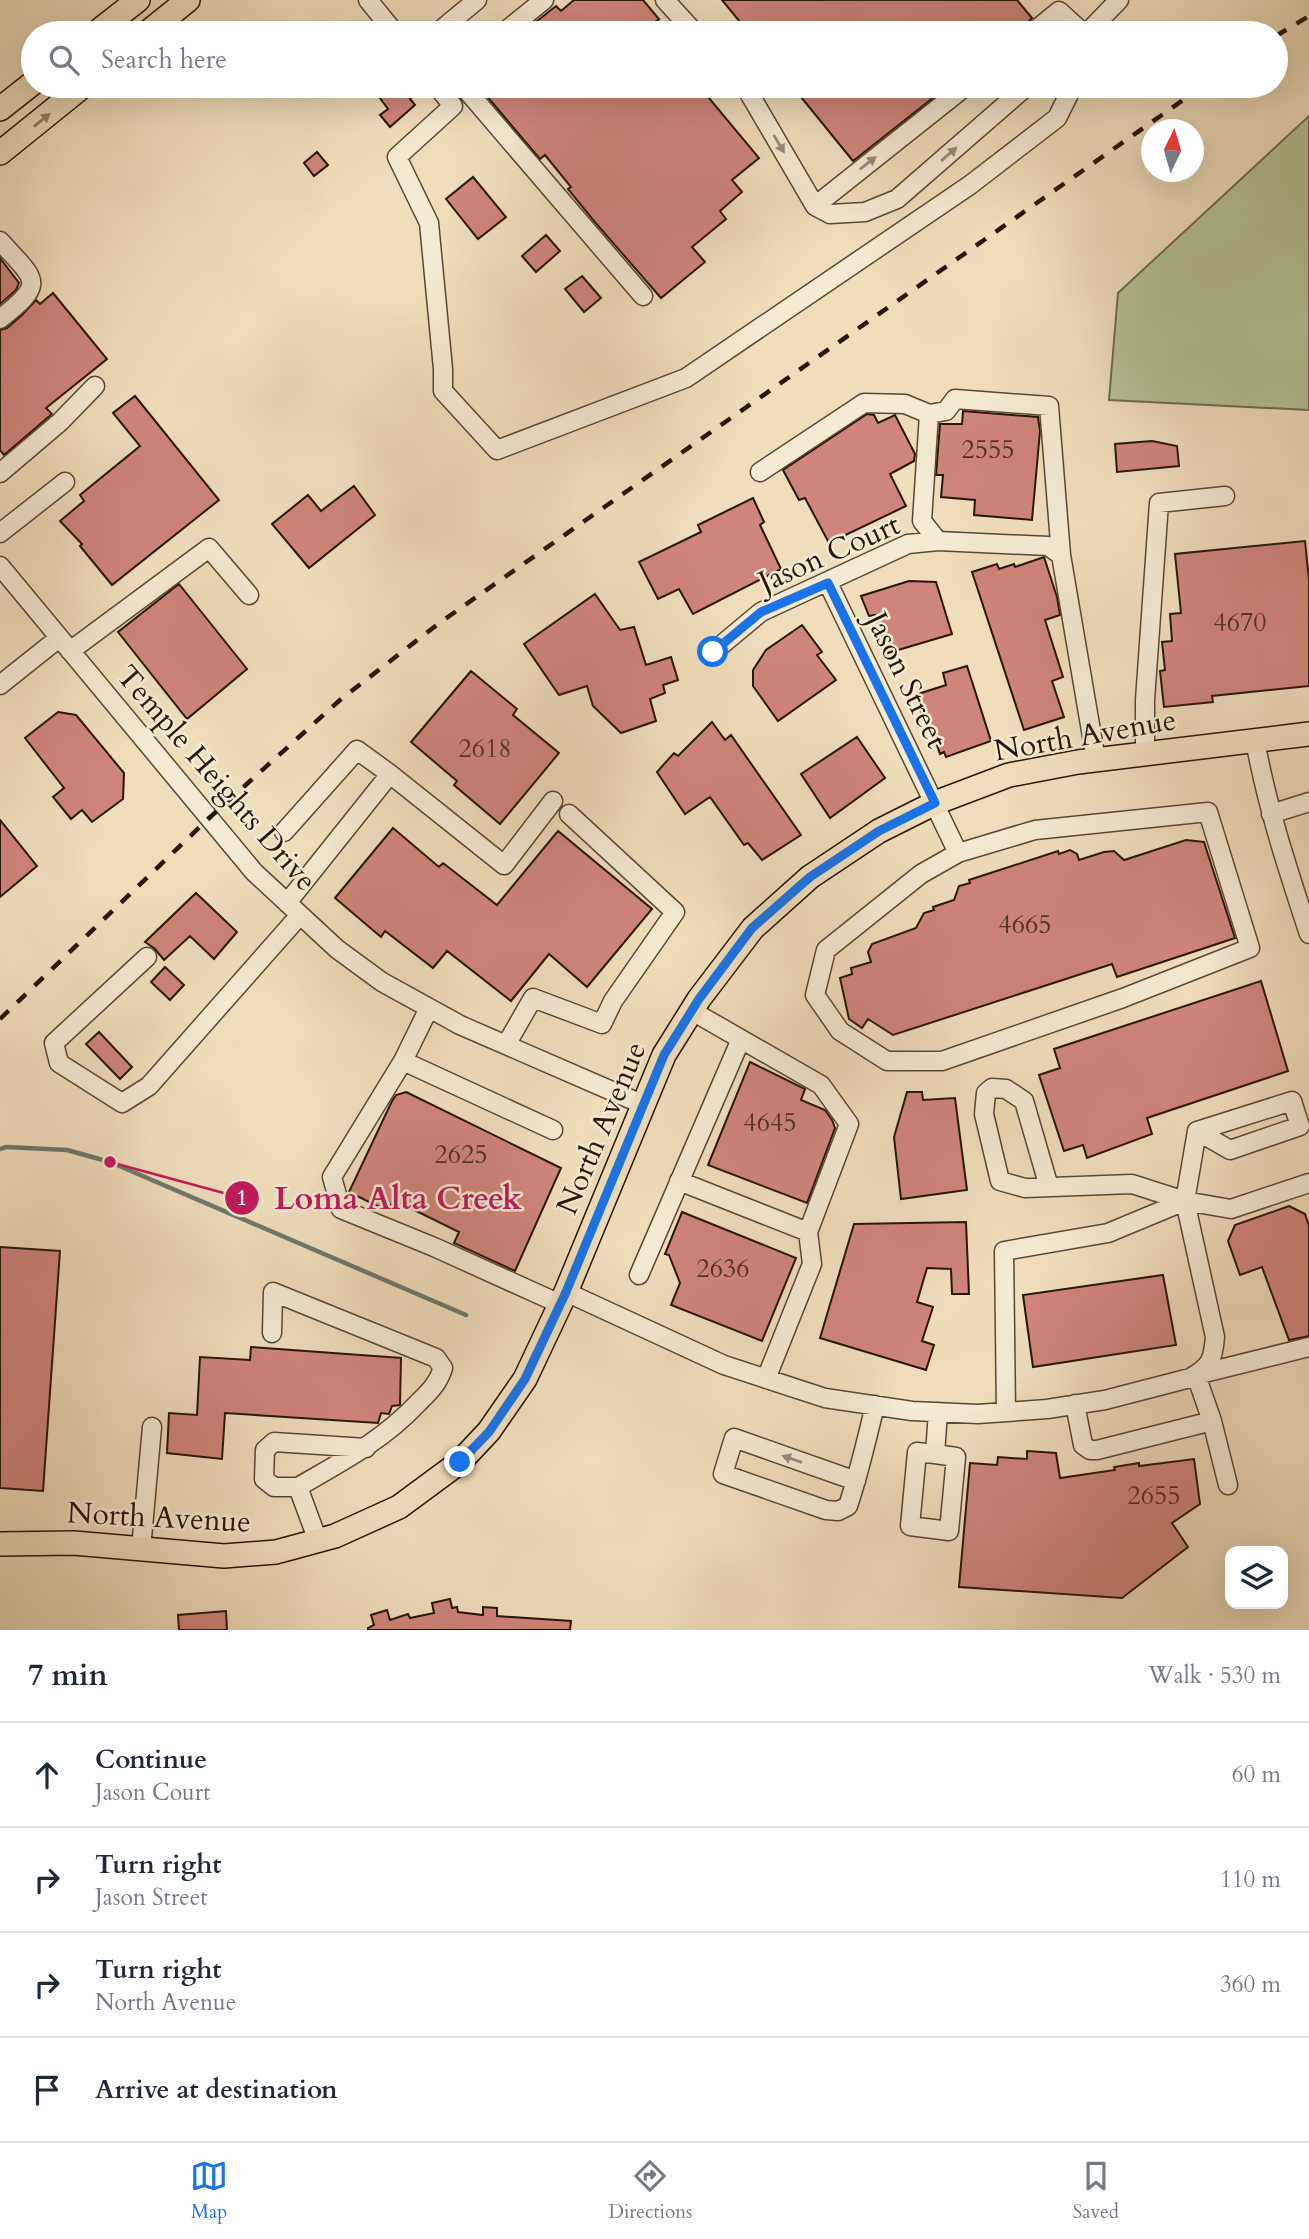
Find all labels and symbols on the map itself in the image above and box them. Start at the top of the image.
one-way arrow [32,112,50,127]
north arrow [1141,119,1204,182]
one-way arrow [772,134,785,153]
one-way arrow [940,146,957,162]
one-way arrow [860,156,877,171]
house number: 2555 [961,432,1015,467]
street label: Jason Court [748,504,907,604]
street label: Jason Street [854,602,957,756]
house number: 4670 [1213,605,1267,640]
route start [697,636,728,667]
street label: Temple Heights Drive [107,657,326,900]
street label: North Avenue [991,699,1179,772]
house number: 2618 [458,731,512,766]
house number: 4665 [998,907,1052,942]
street label: North Avenue [547,1035,656,1221]
house number: 4645 [743,1105,797,1140]
house number: 2625 [434,1137,488,1172]
callout: Loma Alta Creek [225,1172,535,1225]
text: Loma Alta Creek [274,1177,522,1221]
text: 1 [237,1184,247,1213]
house number: 2636 [696,1251,750,1286]
route end [444,1446,475,1477]
one-way arrow [781,1453,802,1464]
house number: 2655 [1127,1478,1181,1513]
street label: North Avenue [66,1492,252,1543]

